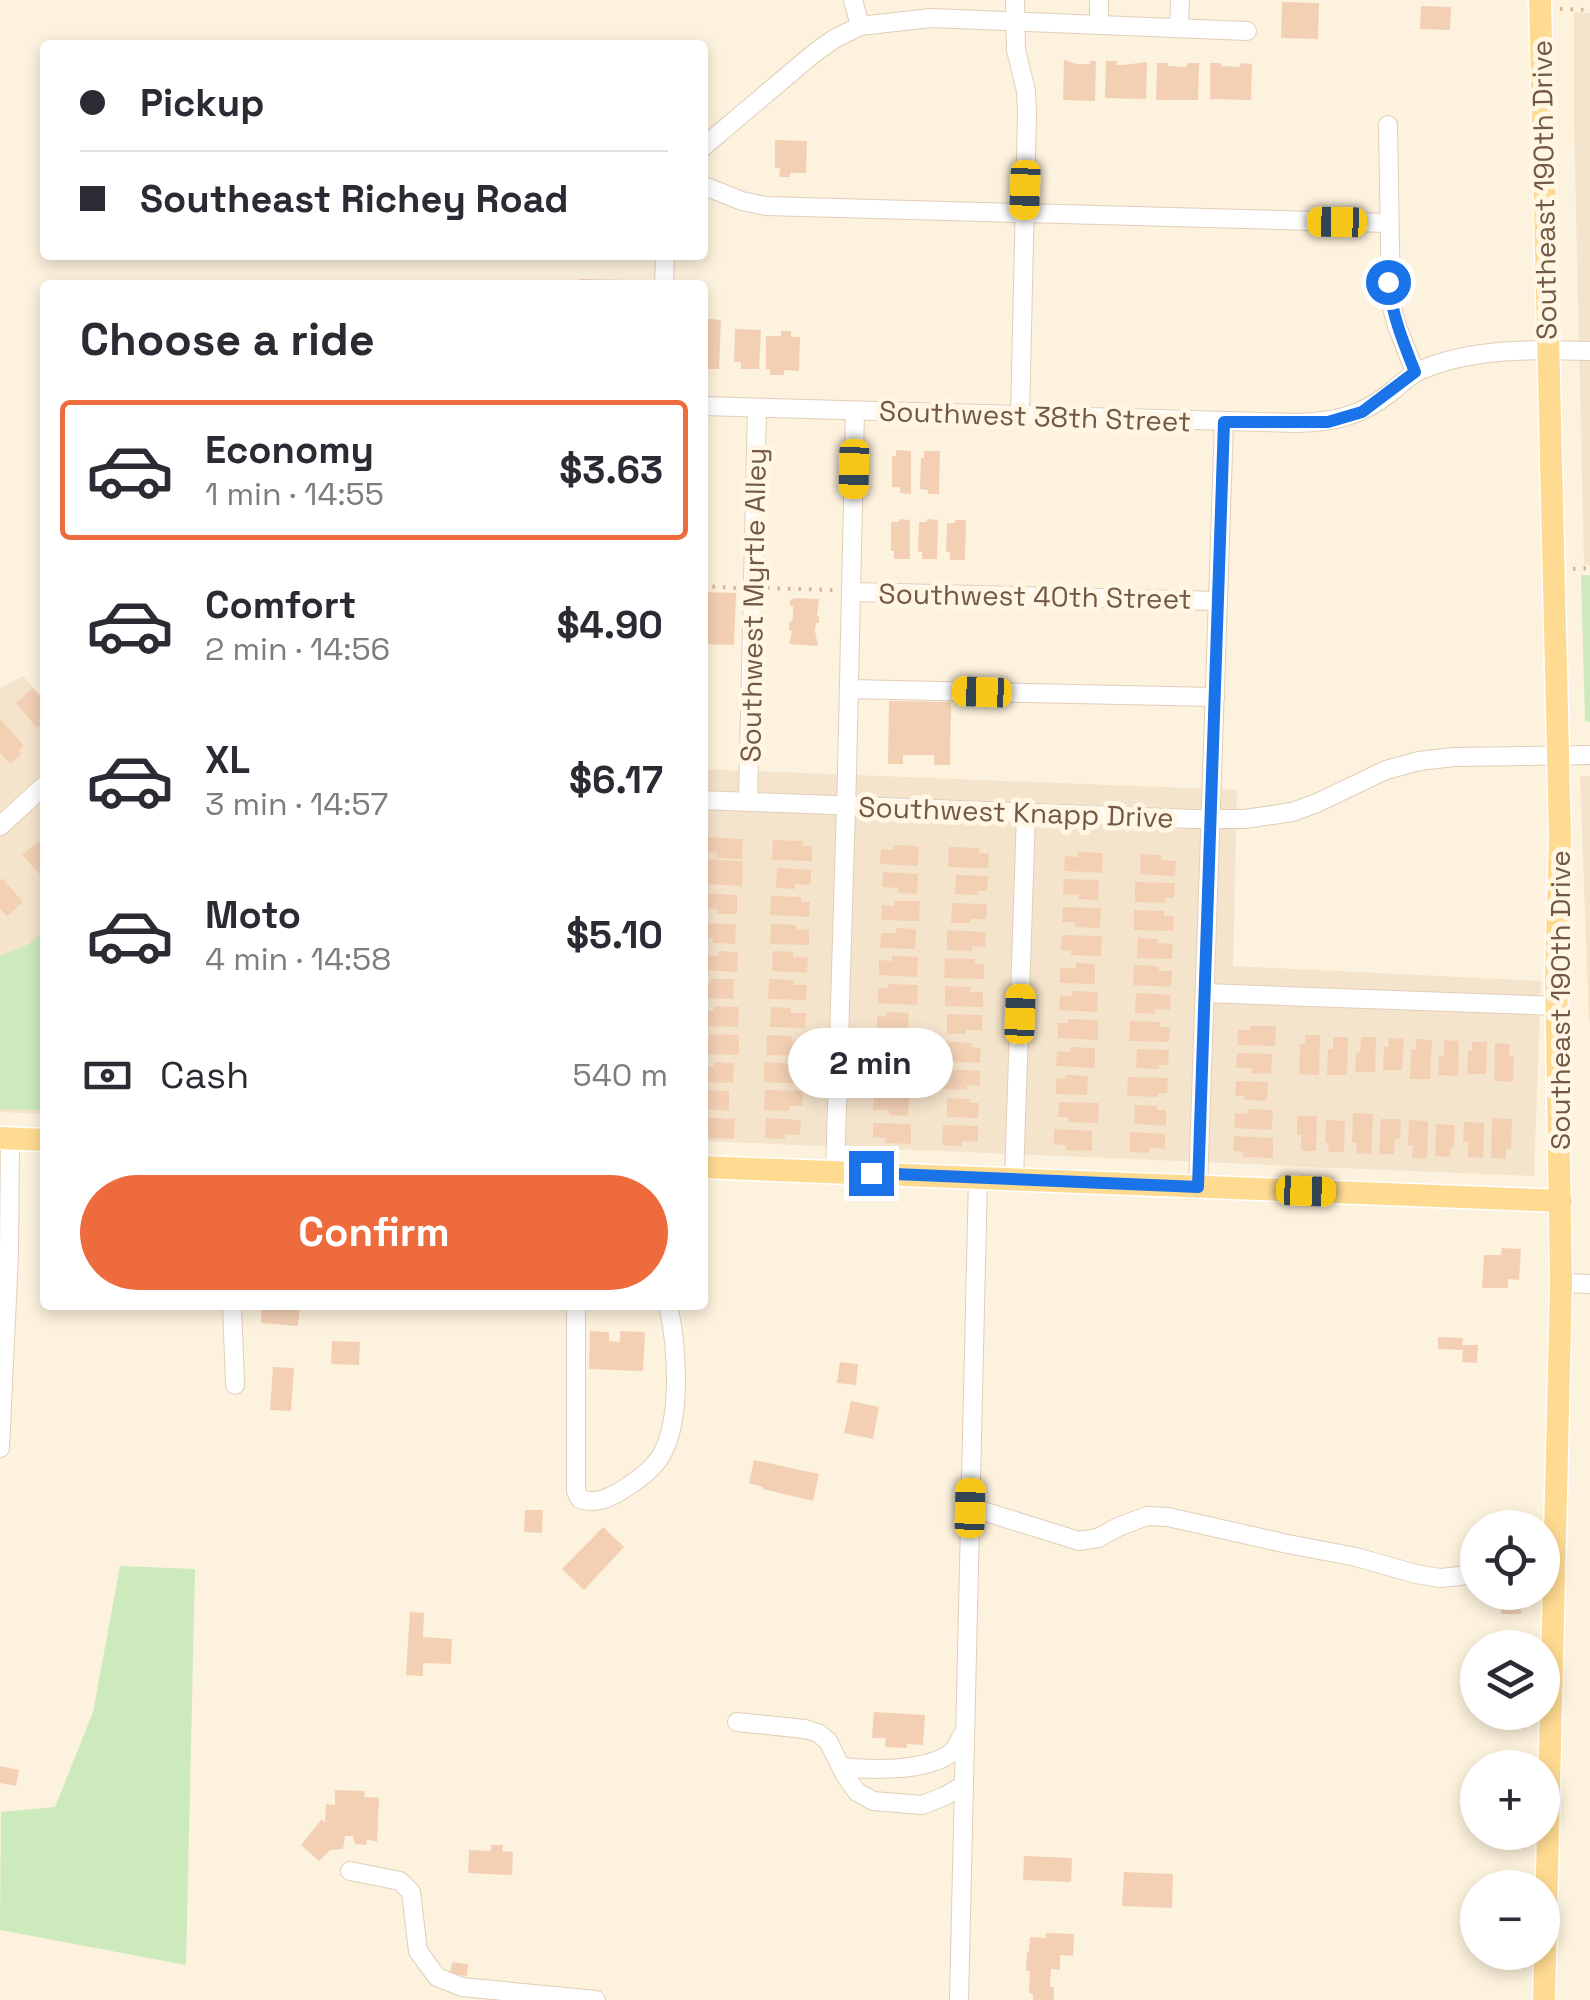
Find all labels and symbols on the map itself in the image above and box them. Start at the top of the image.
street label: Southeast 190th Drive [1523,40,1565,340]
car [1009,159,1041,221]
car [1307,206,1367,238]
route start [1366,260,1411,305]
street label: Southwest 38th Street [879,393,1191,439]
car [838,439,870,499]
street label: Southwest Myrtle Alley [732,447,774,763]
street label: Southwest 40th Street [878,575,1192,617]
car [951,676,1013,708]
street label: Southwest Knapp Drive [858,789,1174,835]
street label: Southeast 190th Drive [1542,850,1578,1150]
car [1004,983,1036,1045]
callout: 2 min [788,1028,954,1098]
route end [849,1151,894,1196]
car [1275,1175,1337,1207]
car [954,1478,986,1538]

